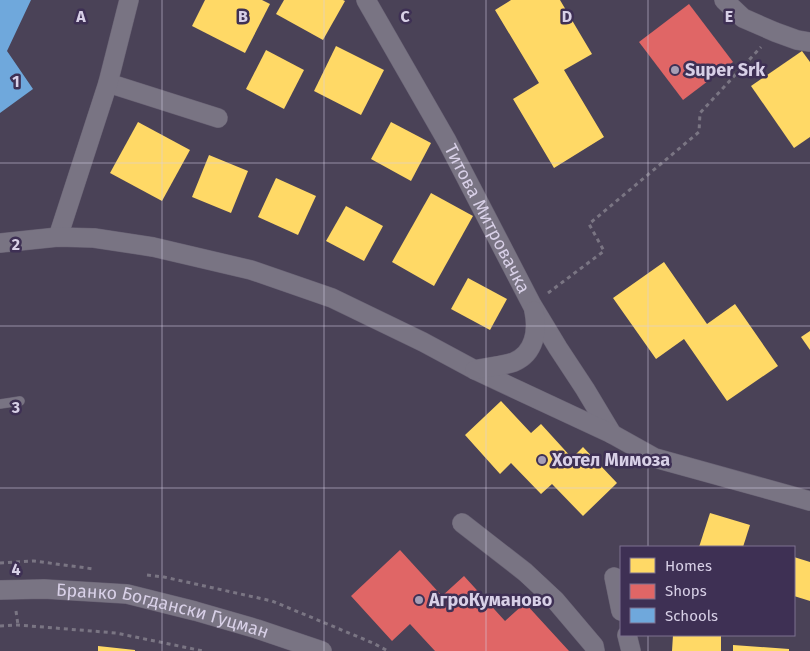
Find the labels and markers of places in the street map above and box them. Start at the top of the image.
place label: Super Srk [685,59,766,81]
marker: Super Srk [669,64,681,76]
place label: Хотел Мимоза [551,449,670,471]
marker: Хотел Мимоза [536,454,548,466]
place label: АгроКуманово [428,589,552,611]
marker: АгроКуманово [413,594,425,606]

